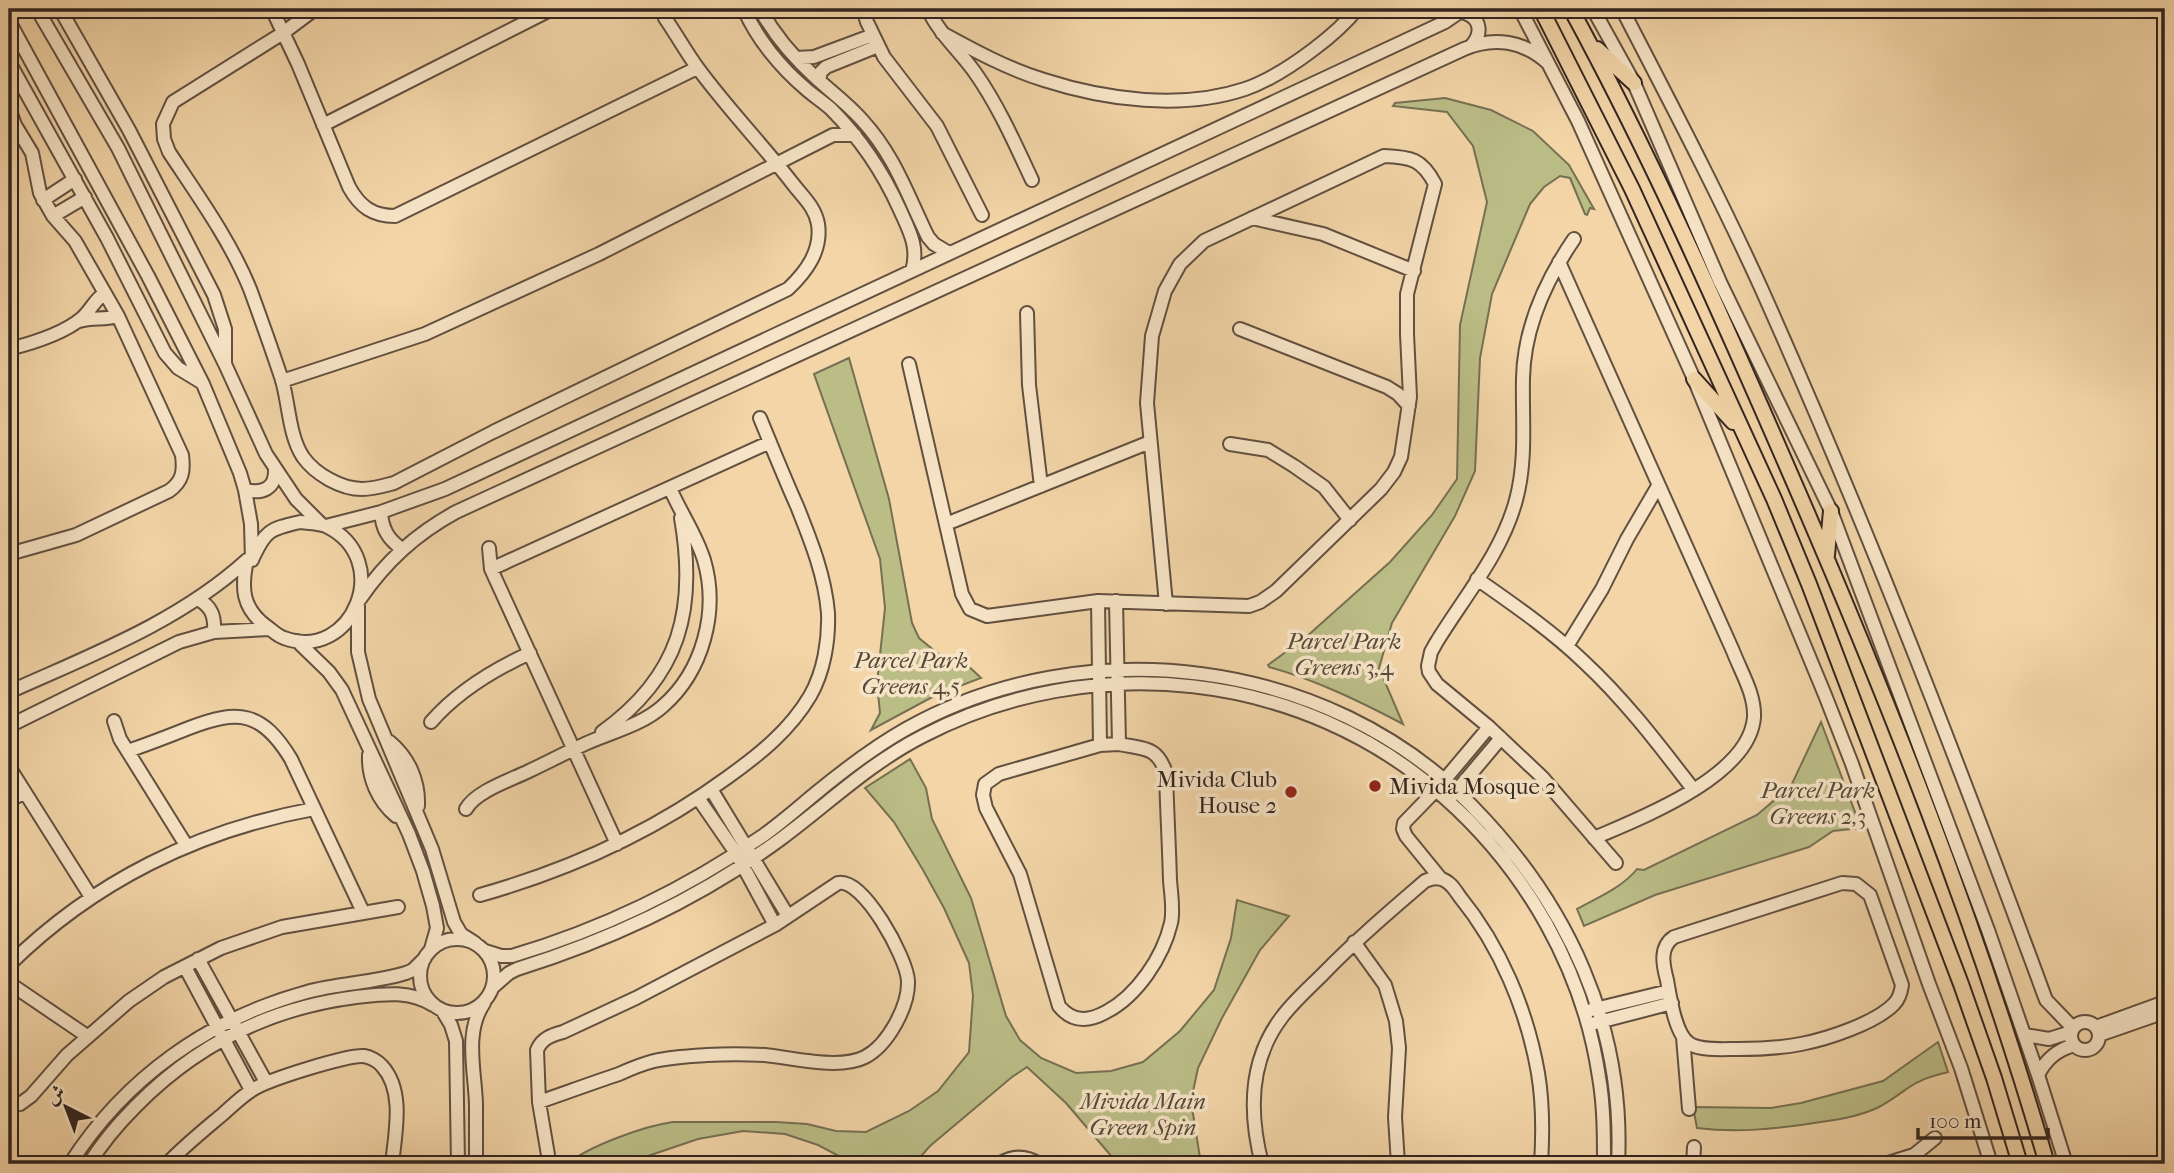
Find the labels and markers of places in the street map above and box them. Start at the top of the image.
place label: Mivida Club House 2 [1157,766,1277,819]
place label: Mivida Mosque 2 [1389,773,1557,800]
marker: Mivida Mosque 2 [1367,778,1383,794]
marker: Mivida Club House 2 [1283,784,1299,800]

